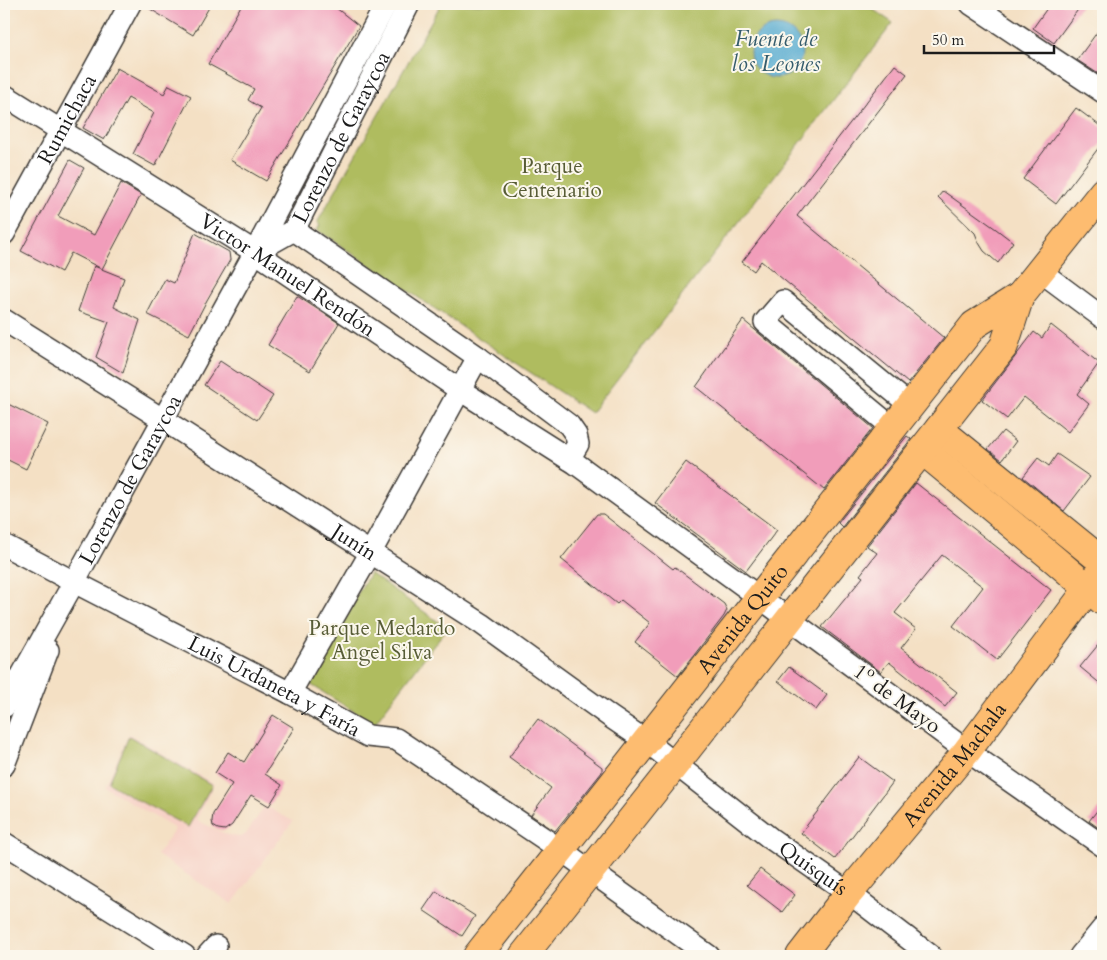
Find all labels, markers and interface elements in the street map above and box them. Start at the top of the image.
scale bar [924,22,1054,54]
water label: Fuente de los Leones [731,24,821,79]
text: 50 m [932,30,964,50]
street label: Lorenzo de Garaycoa [285,46,397,228]
street label: Rumichaca [31,69,103,169]
park label: Parque Centenario [502,152,602,205]
street label: Victor Manuel Rendón [194,206,382,344]
street label: Lorenzo de Garaycoa [72,390,188,570]
street label: Junín [324,515,383,568]
street label: Avenida Quito [690,558,795,680]
park label: Parque Medardo Angel Silva [309,614,455,667]
street label: Luis Urdaneta y Faría [183,629,366,744]
street label: 1º de Mayo [847,657,947,741]
street label: Avenida Machala [895,696,1013,833]
street label: Quisquís [773,834,854,902]

